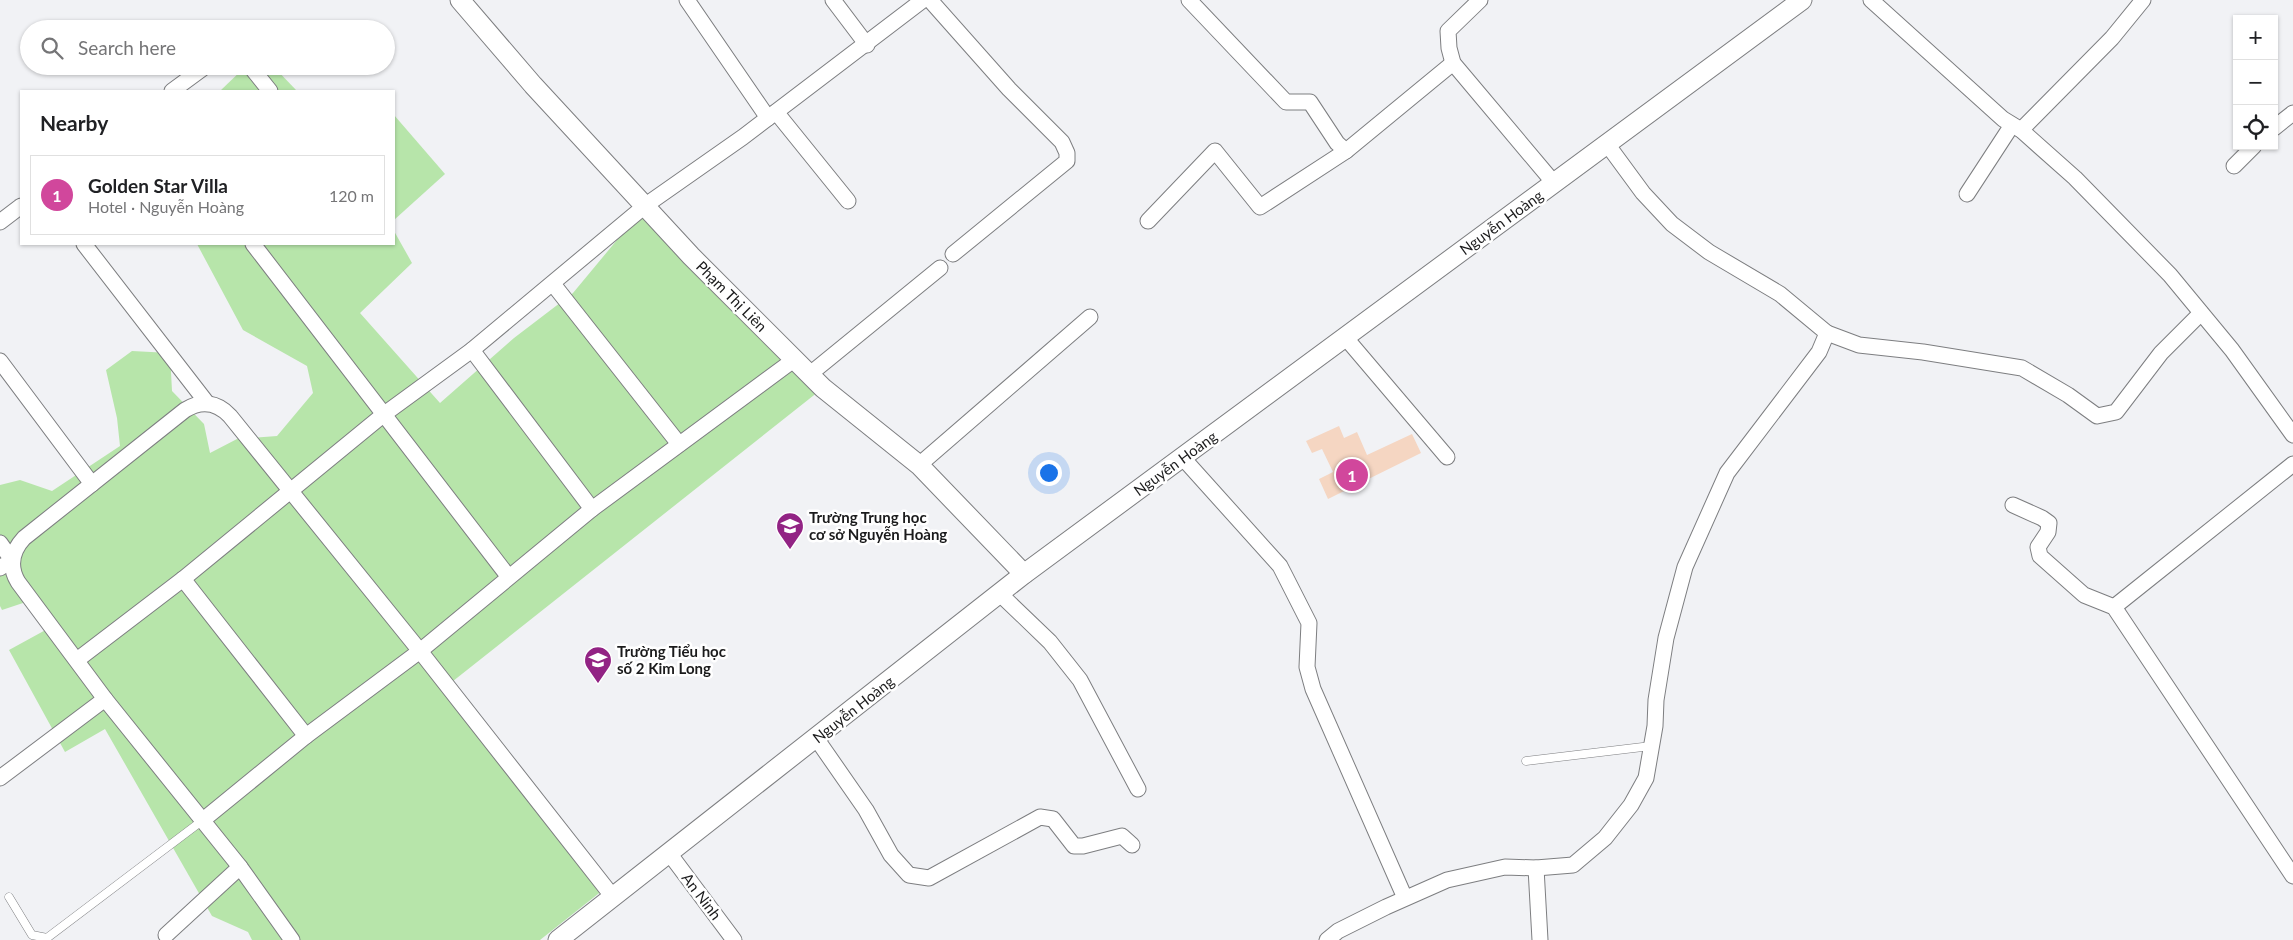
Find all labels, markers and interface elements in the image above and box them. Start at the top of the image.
map controls [2233,15,2278,150]
button: + [2233,15,2278,60]
search box [20,20,395,75]
icon: search [38,34,66,62]
text: Search here [78,36,176,59]
button: − [2233,60,2278,105]
button: locate [2233,105,2278,150]
text: Nearby [40,110,108,135]
text: Golden Star Villa [88,174,228,197]
text: 1 [52,186,62,205]
text: 120 m [329,186,374,205]
street label: Nguyễn Hoàng [1456,186,1546,258]
text: Hotel · Nguyễn Hoàng [88,197,244,216]
street label: Phạm Thị Liên [693,257,771,335]
street label: Nguyễn Hoàng [1130,427,1220,499]
pin: 1 [1336,456,1368,494]
your location [1036,460,1062,486]
place label: Trường Trung học cơ sở Nguyễn Hoàng [809,508,947,543]
school or university icon: Trường Trung học cơ sở Nguyễn Hoàng [775,511,805,550]
place label: Trường Tiểu học số 2 Kim Long [617,642,726,677]
school or university icon: Trường Tiểu học số 2 Kim Long [583,645,613,684]
street label: Nguyễn Hoàng [809,672,897,746]
street label: An Ninh [679,869,725,923]

